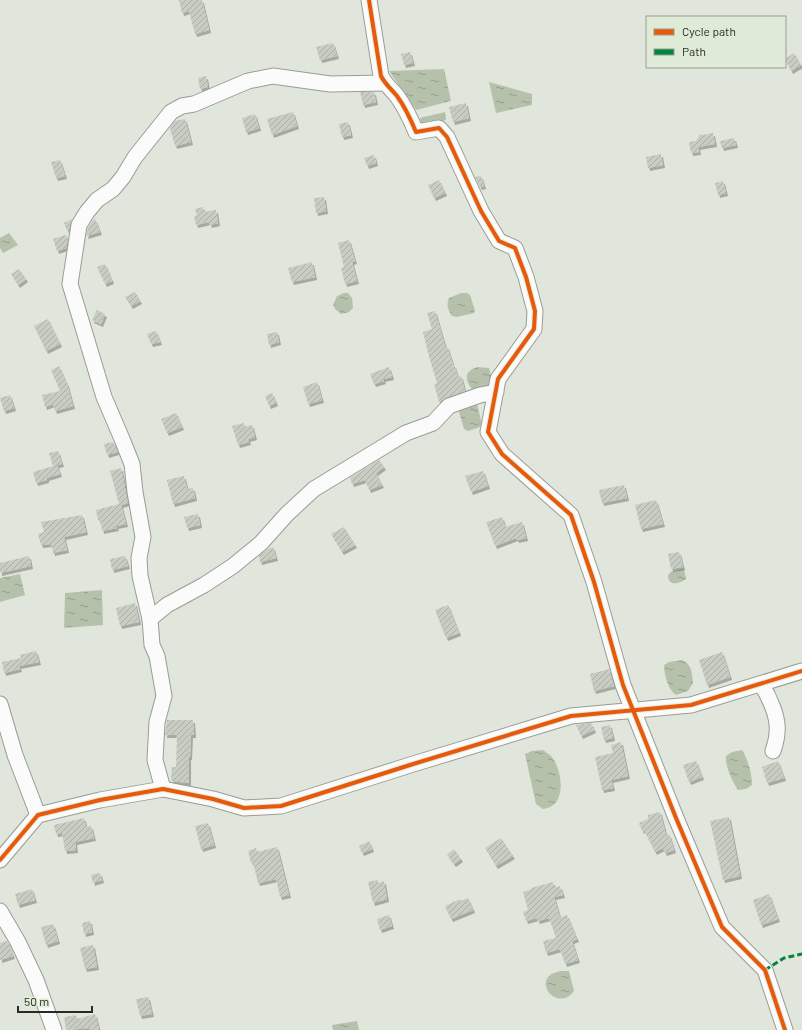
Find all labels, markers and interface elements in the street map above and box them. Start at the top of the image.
legend [646,16,786,68]
text: Cycle path [682,24,736,38]
text: Path [682,44,706,58]
scale bar [18,988,92,1014]
text: 50 m [24,994,49,1008]

